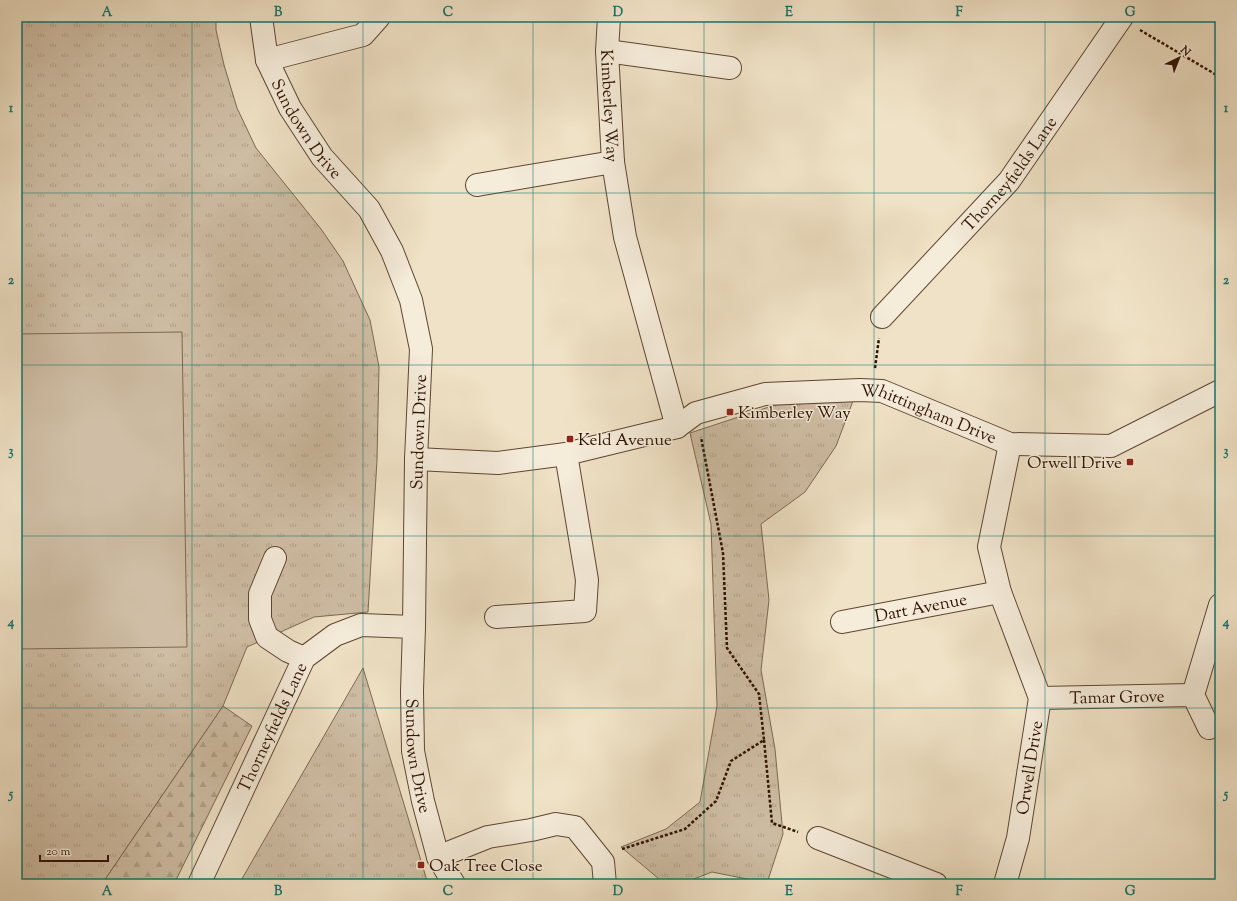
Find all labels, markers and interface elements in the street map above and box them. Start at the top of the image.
text: A [102,4,113,22]
text: B [274,4,283,22]
text: C [443,4,453,22]
text: D [613,4,623,22]
text: E [785,4,793,22]
text: F [955,4,963,22]
text: G [1125,4,1136,22]
north arrow [1159,38,1199,78]
text: N [1176,42,1194,60]
street label: Kimberley Way [593,49,623,164]
street label: Sundown Drive [264,75,347,185]
text: 1 [9,100,14,118]
text: 1 [1224,100,1229,118]
street label: Thorneyfields Lane [958,112,1064,238]
text: 2 [8,272,15,290]
text: 2 [1223,272,1230,290]
street label: Sundown Drive [406,374,434,490]
street label: Whittingham Drive [860,380,1000,451]
place label: Kimberley Way [738,402,851,426]
marker: Kimberley Way [725,407,735,417]
place label: Keld Avenue [578,429,672,453]
marker: Keld Avenue [565,434,575,444]
text: 3 [8,443,14,461]
text: 3 [1223,443,1229,461]
place label: Orwell Drive [1027,452,1122,476]
marker: Orwell Drive [1125,457,1135,467]
street label: Dart Avenue [873,588,969,630]
text: 4 [7,614,15,632]
text: 4 [1222,614,1230,632]
street label: Thorneyfields Lane [233,659,314,797]
street label: Tamar Grove [1069,686,1165,711]
street label: Sundown Drive [398,698,436,816]
street label: Orwell Drive [1012,719,1050,817]
text: 5 [8,786,14,804]
text: 5 [1223,786,1229,804]
scale bar [40,837,108,863]
text: 20 m [46,843,71,861]
place label: Oak Tree Close [429,855,543,879]
marker: Oak Tree Close [416,860,426,870]
text: A [102,883,113,901]
text: B [274,883,283,901]
text: C [443,883,453,901]
text: D [613,883,623,901]
text: E [785,883,793,901]
text: F [955,883,963,901]
text: G [1125,883,1136,901]

